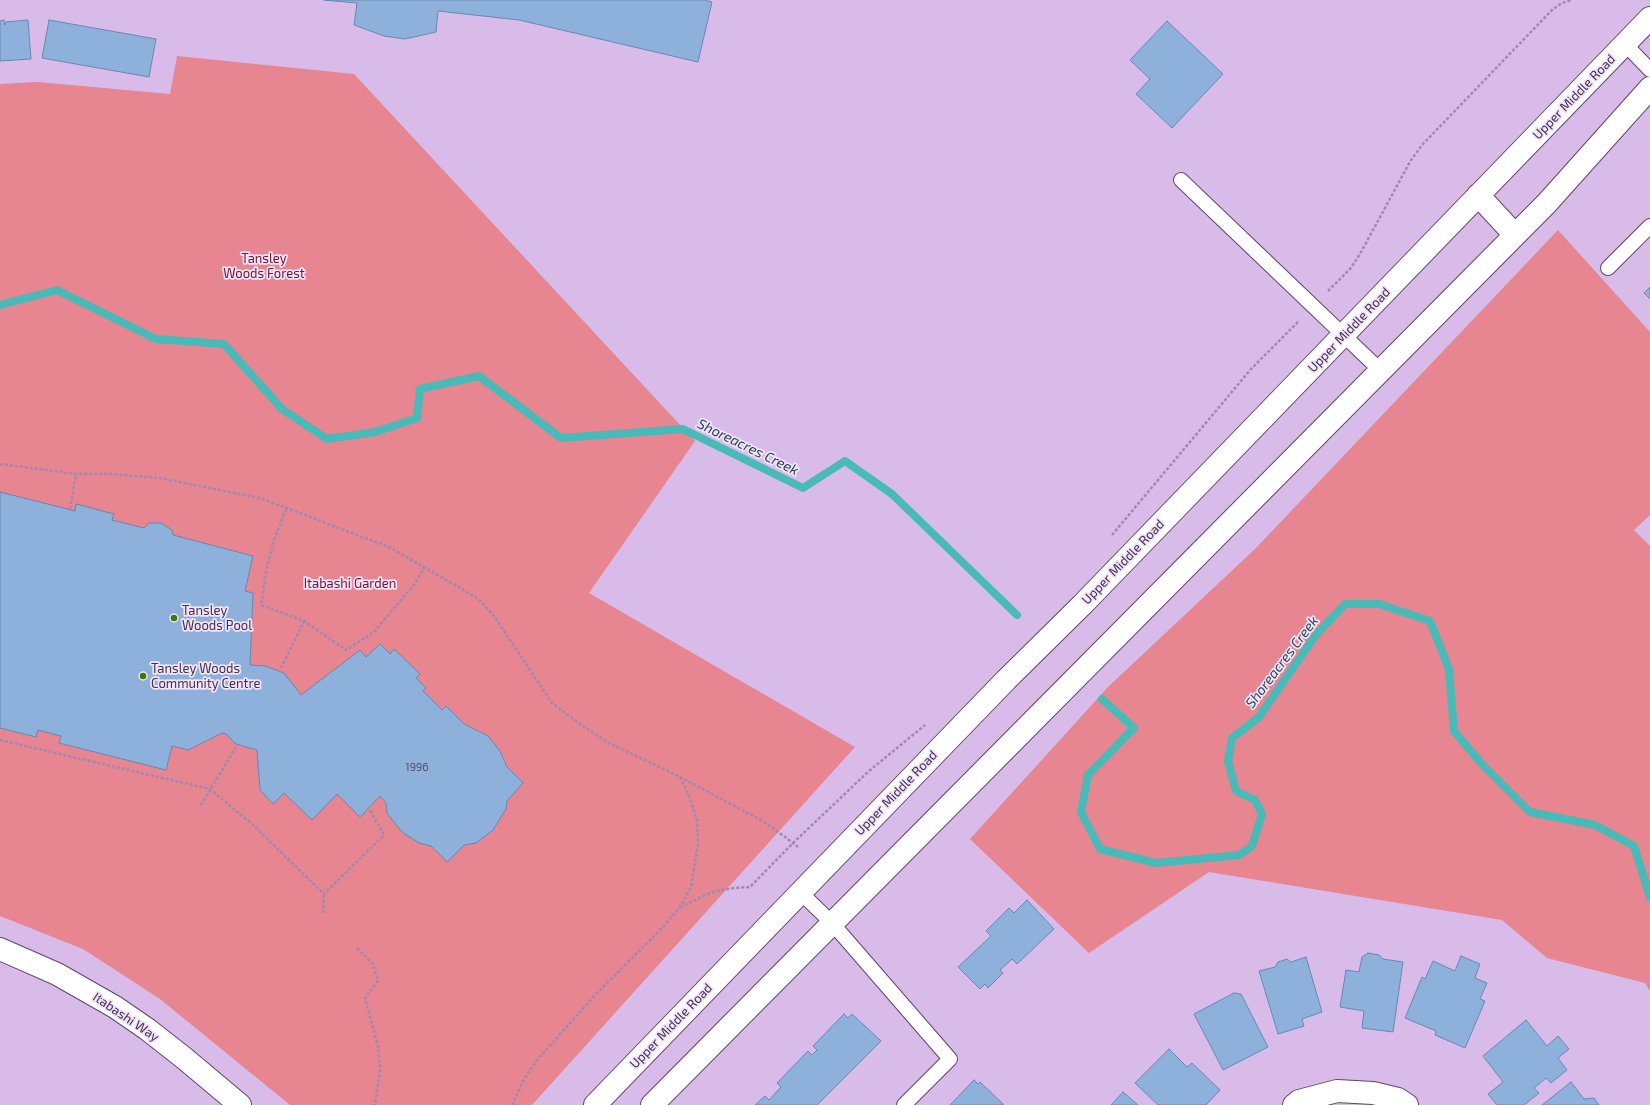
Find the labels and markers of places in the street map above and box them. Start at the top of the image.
place label: Tansley Woods Pool [182,603,252,634]
marker: Tansley Woods Pool [169,613,179,623]
place label: Tansley Woods Community Centre [151,661,260,692]
marker: Tansley Woods Community Centre [138,671,148,681]

